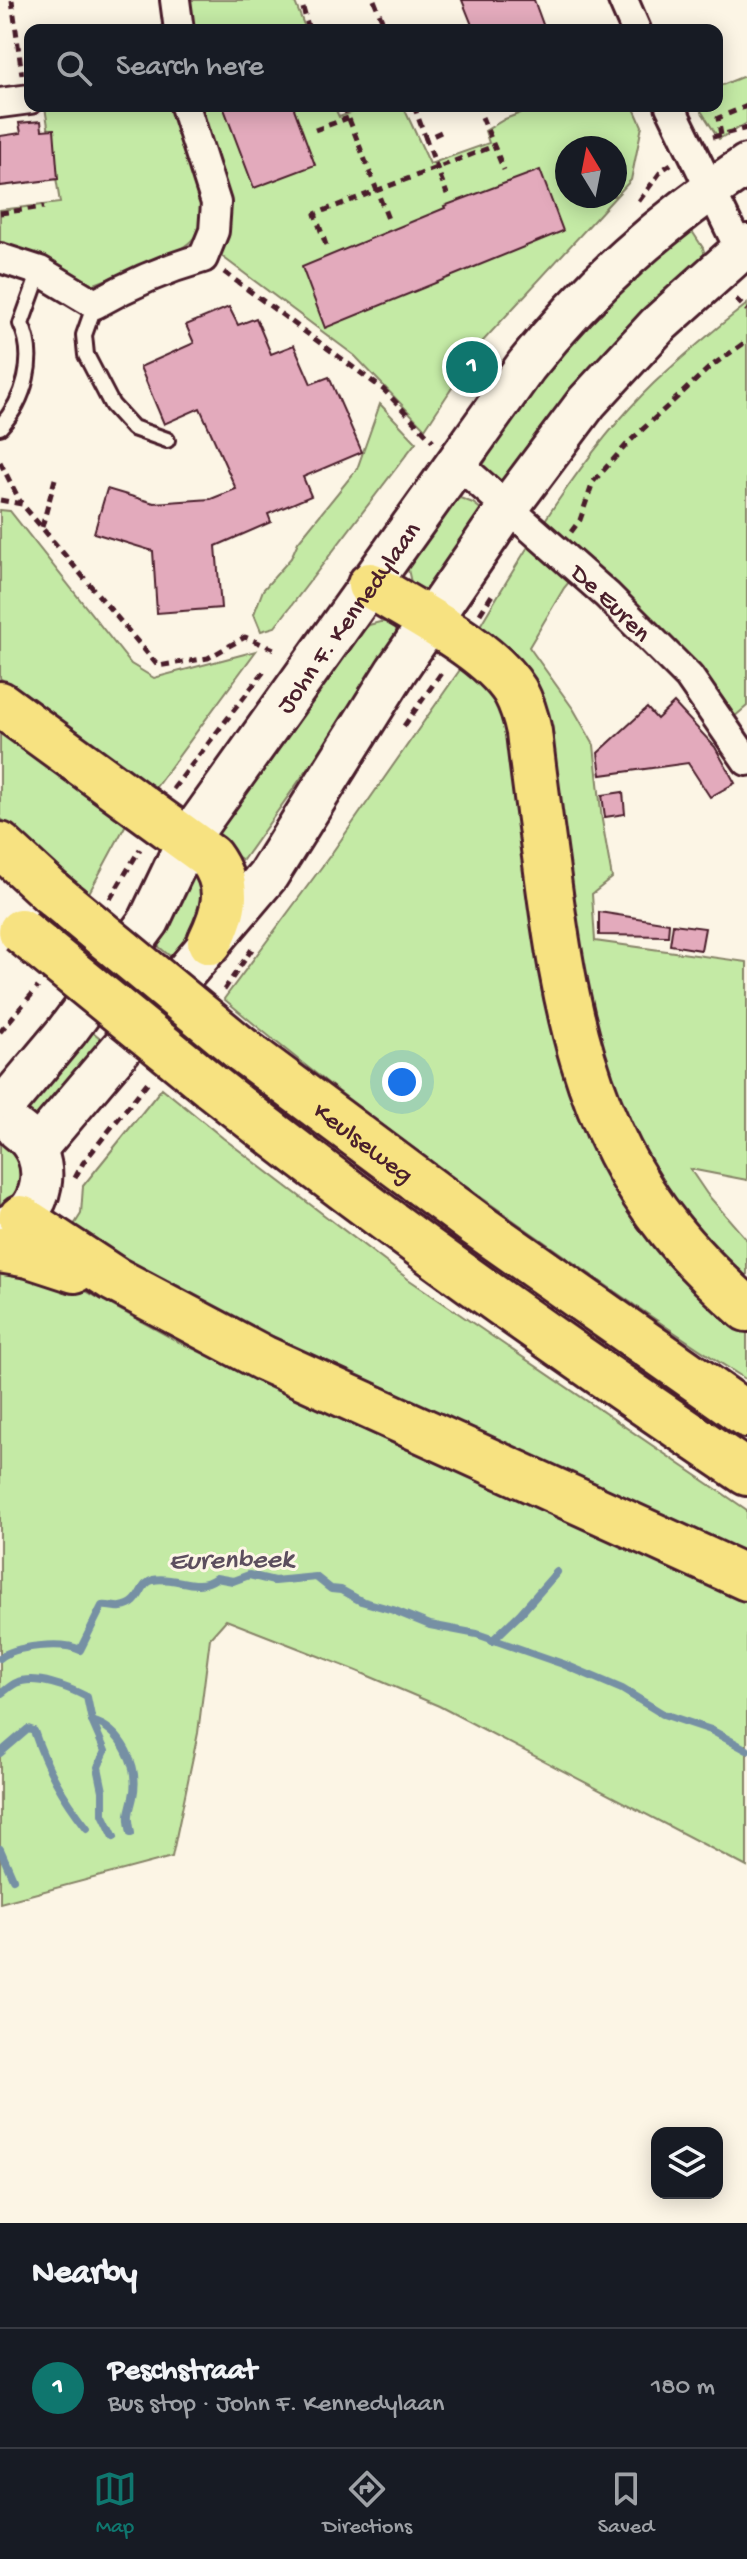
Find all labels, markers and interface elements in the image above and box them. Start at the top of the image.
search box [24,24,723,112]
icon: search [52,46,96,90]
text: Search here [116,51,264,86]
north arrow [555,136,627,208]
pin: 1 [446,337,498,397]
street label: John F. Kennedylaan [272,517,430,721]
street label: De Euren [561,558,656,651]
your location [382,1062,422,1102]
street label: Keulseweg [306,1097,418,1192]
water label: Eurenbeek [169,1544,296,1579]
map controls [651,2127,723,2199]
button: layers [651,2127,723,2199]
text: Nearby [32,2255,137,2295]
text: Peschstraat [108,2355,257,2390]
text: 1 [53,2373,63,2404]
text: 180 m [651,2373,715,2404]
text: Bus stop · John F. Kennedylaan [108,2390,444,2421]
tab: Map [93,2467,137,2541]
tab: Directions [323,2467,412,2541]
tab: Saved [598,2467,654,2541]

